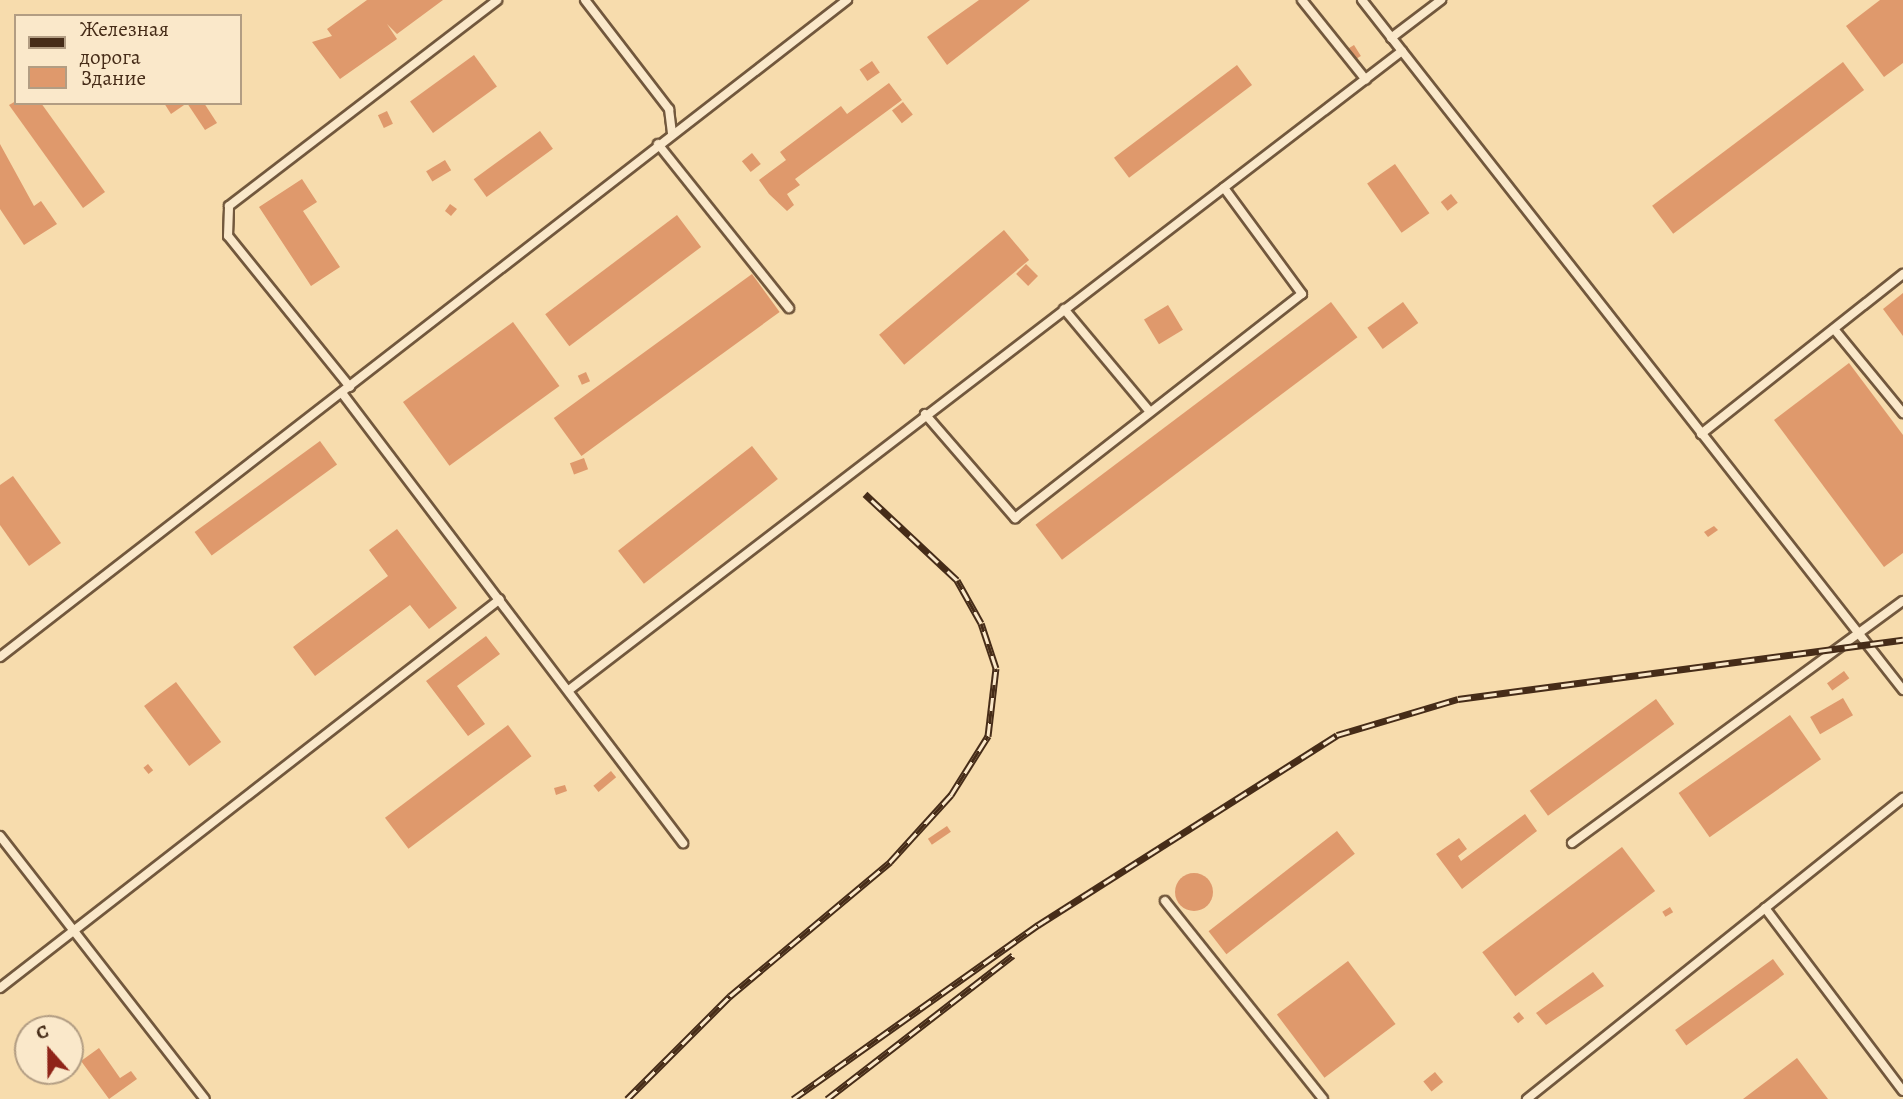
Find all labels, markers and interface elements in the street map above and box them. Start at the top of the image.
legend [14,14,242,105]
text: Железная дорога [80,15,169,71]
text: Здание [81,64,146,92]
north arrow [14,1015,84,1085]
text: С [32,1018,52,1046]

